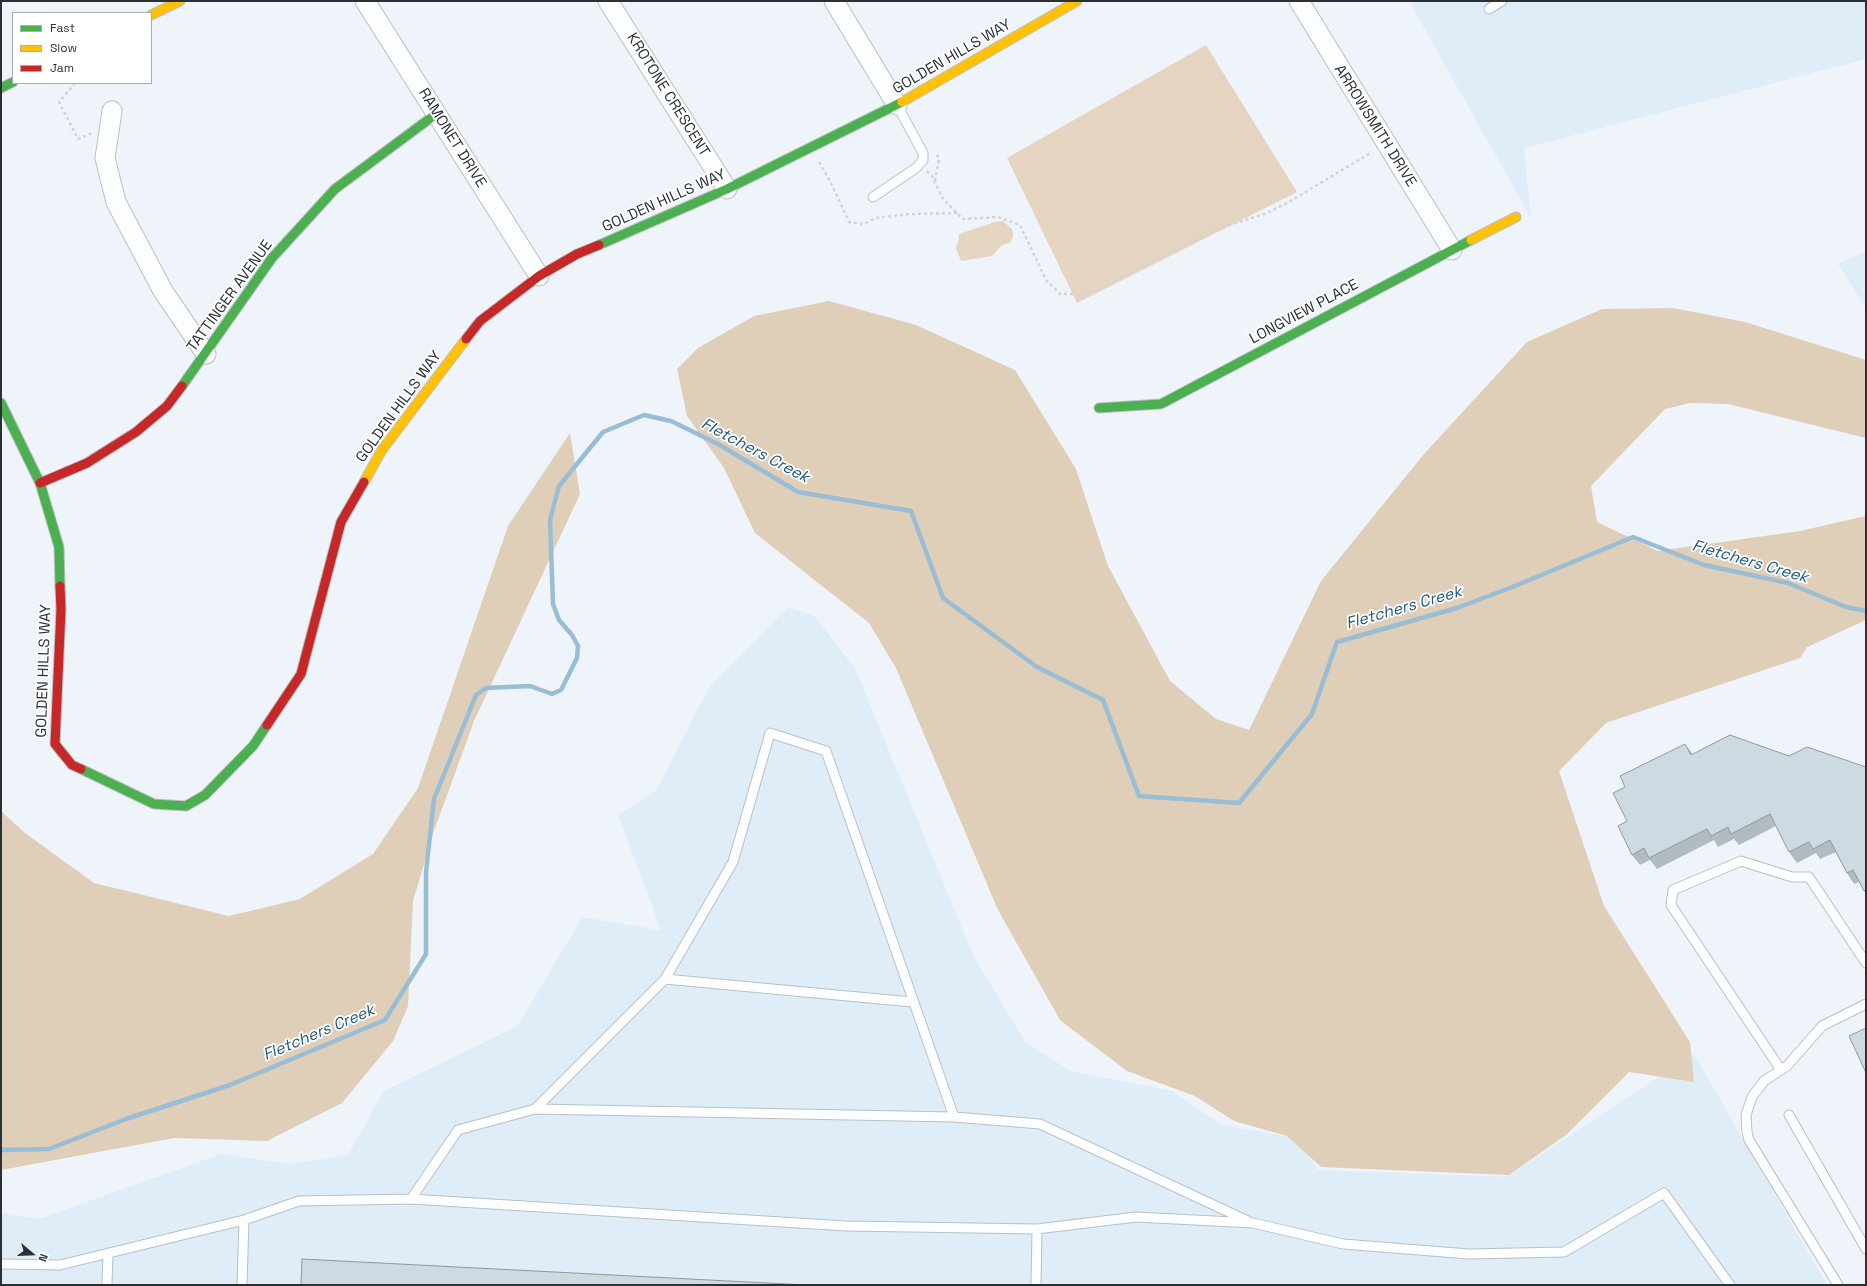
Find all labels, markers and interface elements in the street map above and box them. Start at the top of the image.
legend [12,12,152,84]
street label: GOLDEN HILLS WAY [890,16,1014,98]
text: Fast [50,20,75,36]
street label: KROTONE CRESCENT [623,30,713,160]
text: Slow [50,40,77,56]
text: Jam [50,60,74,76]
street label: ARROWSMITH DRIVE [1330,62,1420,190]
street label: RAMONET DRIVE [414,85,490,191]
street label: GOLDEN HILLS WAY [599,166,729,236]
street label: TATTINGER AVENUE [183,237,277,355]
street label: LONGVIEW PLACE [1247,276,1361,348]
street label: GOLDEN HILLS WAY [352,348,446,466]
water label: Fletchers Creek [698,414,812,488]
water label: Fletchers Creek [1690,536,1810,588]
water label: Fletchers Creek [1344,582,1464,634]
street label: GOLDEN HILLS WAY [33,604,55,738]
water label: Fletchers Creek [260,1001,378,1065]
north arrow [12,1234,52,1274]
text: N [36,1252,51,1264]

